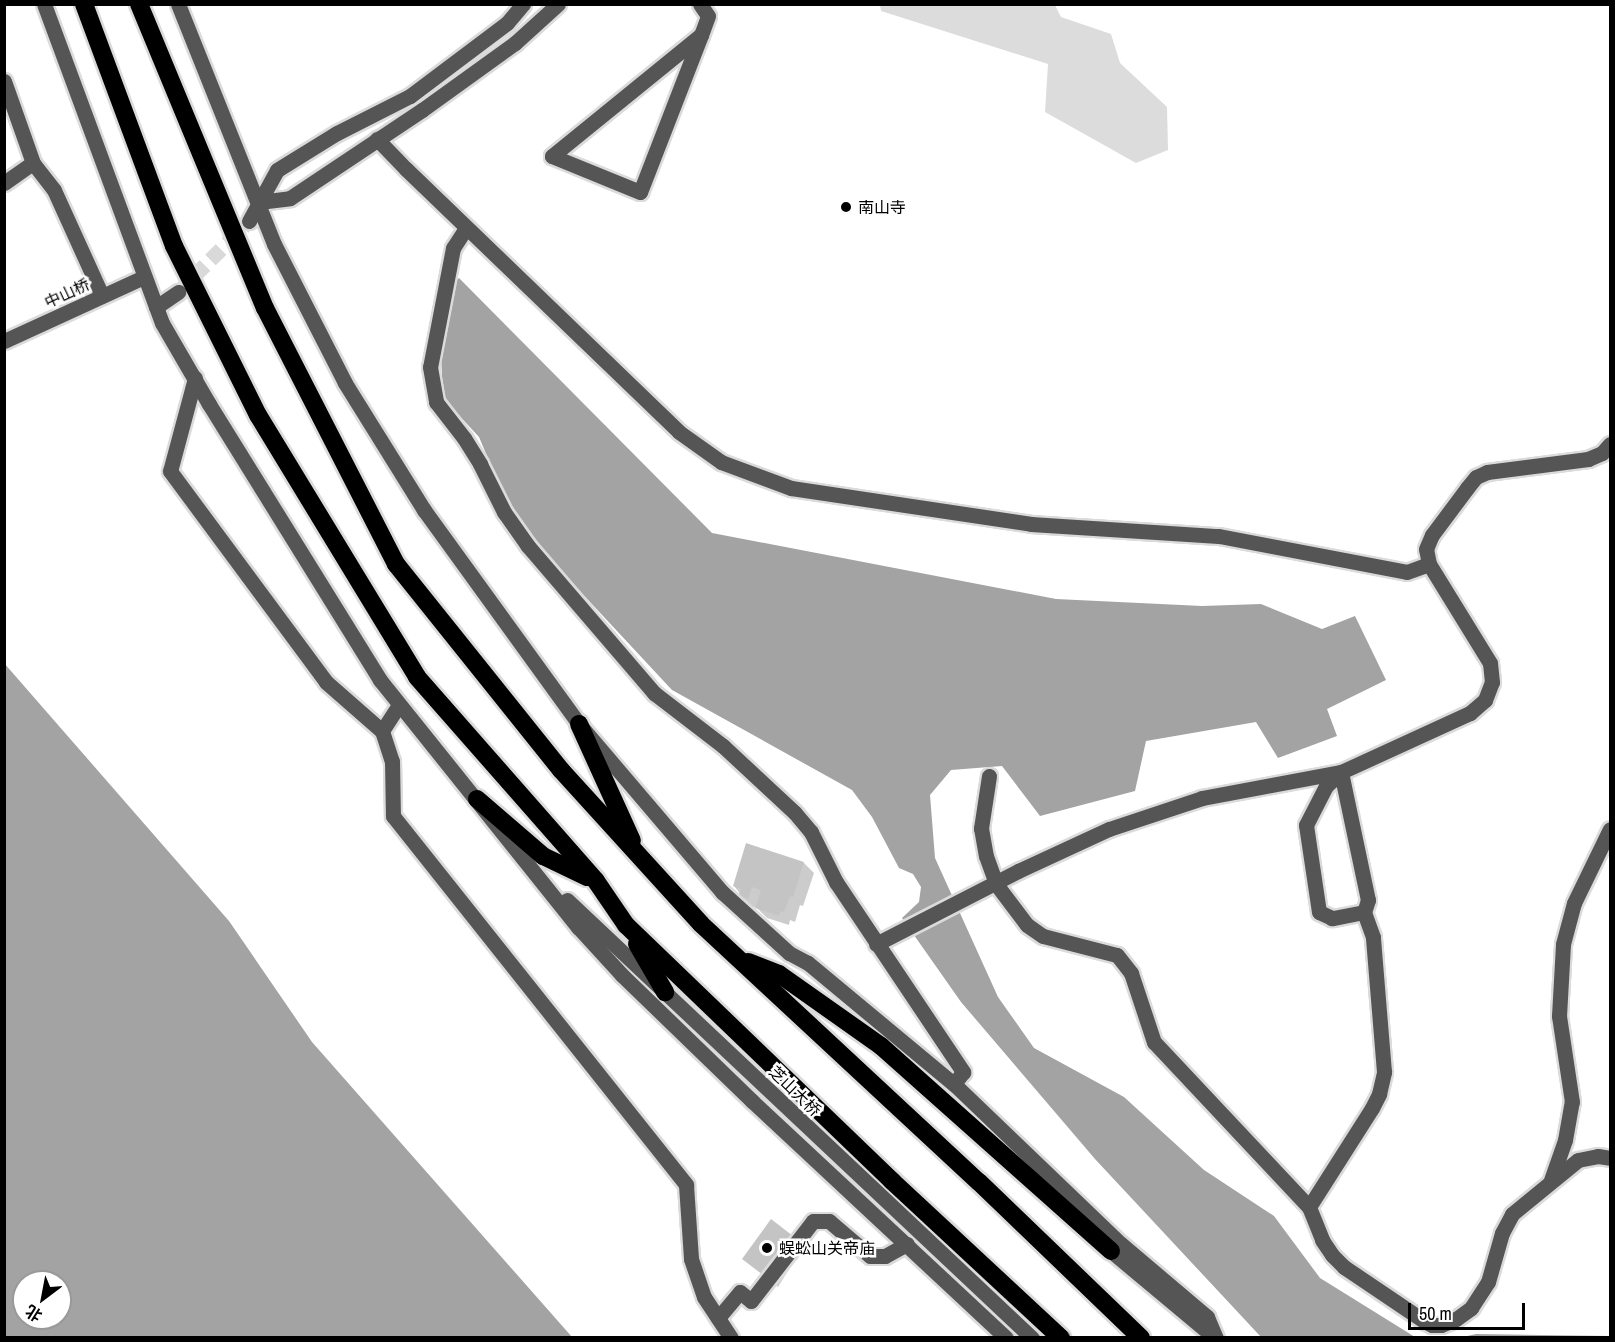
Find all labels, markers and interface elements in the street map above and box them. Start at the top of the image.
place label: 南山寺 [858,197,906,217]
marker: 南山寺 [839,200,853,214]
street label: 中山桥 [41,274,93,312]
street label: 芝山大桥 [765,1062,825,1120]
place label: 蜈蚣山关帝庙 [779,1238,875,1258]
marker: 蜈蚣山关帝庙 [760,1241,774,1255]
north arrow [12,1270,72,1330]
scale bar [1411,1291,1528,1329]
text: 北 [21,1300,46,1327]
text: 50 m [1419,1301,1452,1326]

